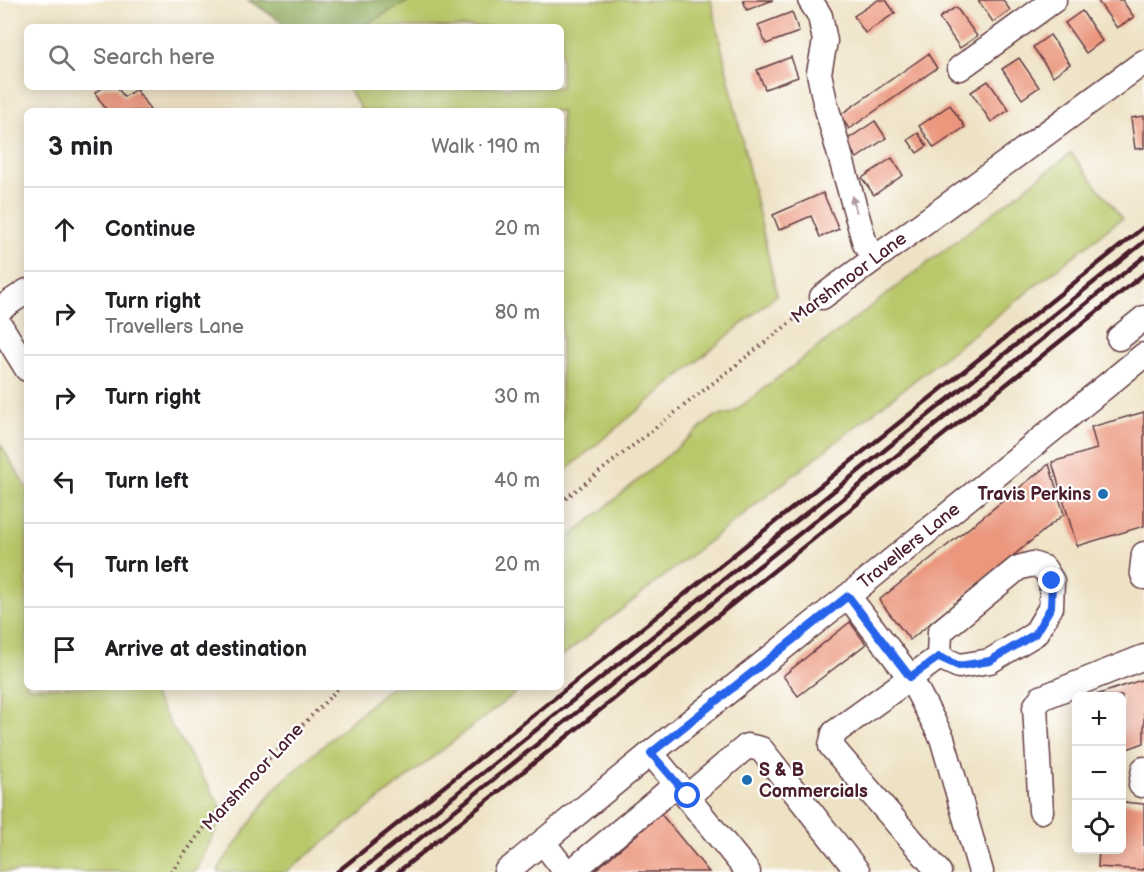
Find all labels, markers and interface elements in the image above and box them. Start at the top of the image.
search box [24,24,564,90]
icon: search [45,41,78,74]
text: Search here [93,44,215,71]
text: 3 min [48,132,113,163]
text: Walk · 190 m [431,135,540,159]
one-way arrow [848,194,858,213]
icon: ahead [48,213,81,246]
text: Continue [105,216,195,243]
text: 20 m [495,217,540,241]
street label: Marshmoor Lane [787,228,911,328]
text: Turn right [105,288,201,315]
icon: right [48,297,81,330]
text: 80 m [495,301,540,325]
text: Travellers Lane [105,315,244,339]
icon: right [48,381,81,414]
text: Turn right [105,384,201,411]
text: 30 m [494,385,540,409]
icon: left [48,465,81,498]
text: Turn left [105,468,189,495]
text: 40 m [494,469,540,493]
place label: Travis Perkins [977,484,1091,505]
marker: Travis Perkins [1096,487,1110,501]
street label: Travellers Lane [854,498,964,594]
icon: left [48,549,81,582]
text: Turn left [105,552,189,579]
text: 20 m [495,553,540,577]
route end [1038,567,1064,593]
icon: arrive [48,633,81,666]
text: Arrive at destination [105,636,307,663]
map controls [1072,692,1126,854]
button: + [1072,692,1126,746]
street label: Marshmoor Lane [198,719,308,835]
button: − [1072,746,1126,800]
place label: S & B Commercials [759,760,868,802]
marker: S & B Commercials [740,773,754,787]
route start [674,782,700,808]
button: locate [1072,800,1126,854]

